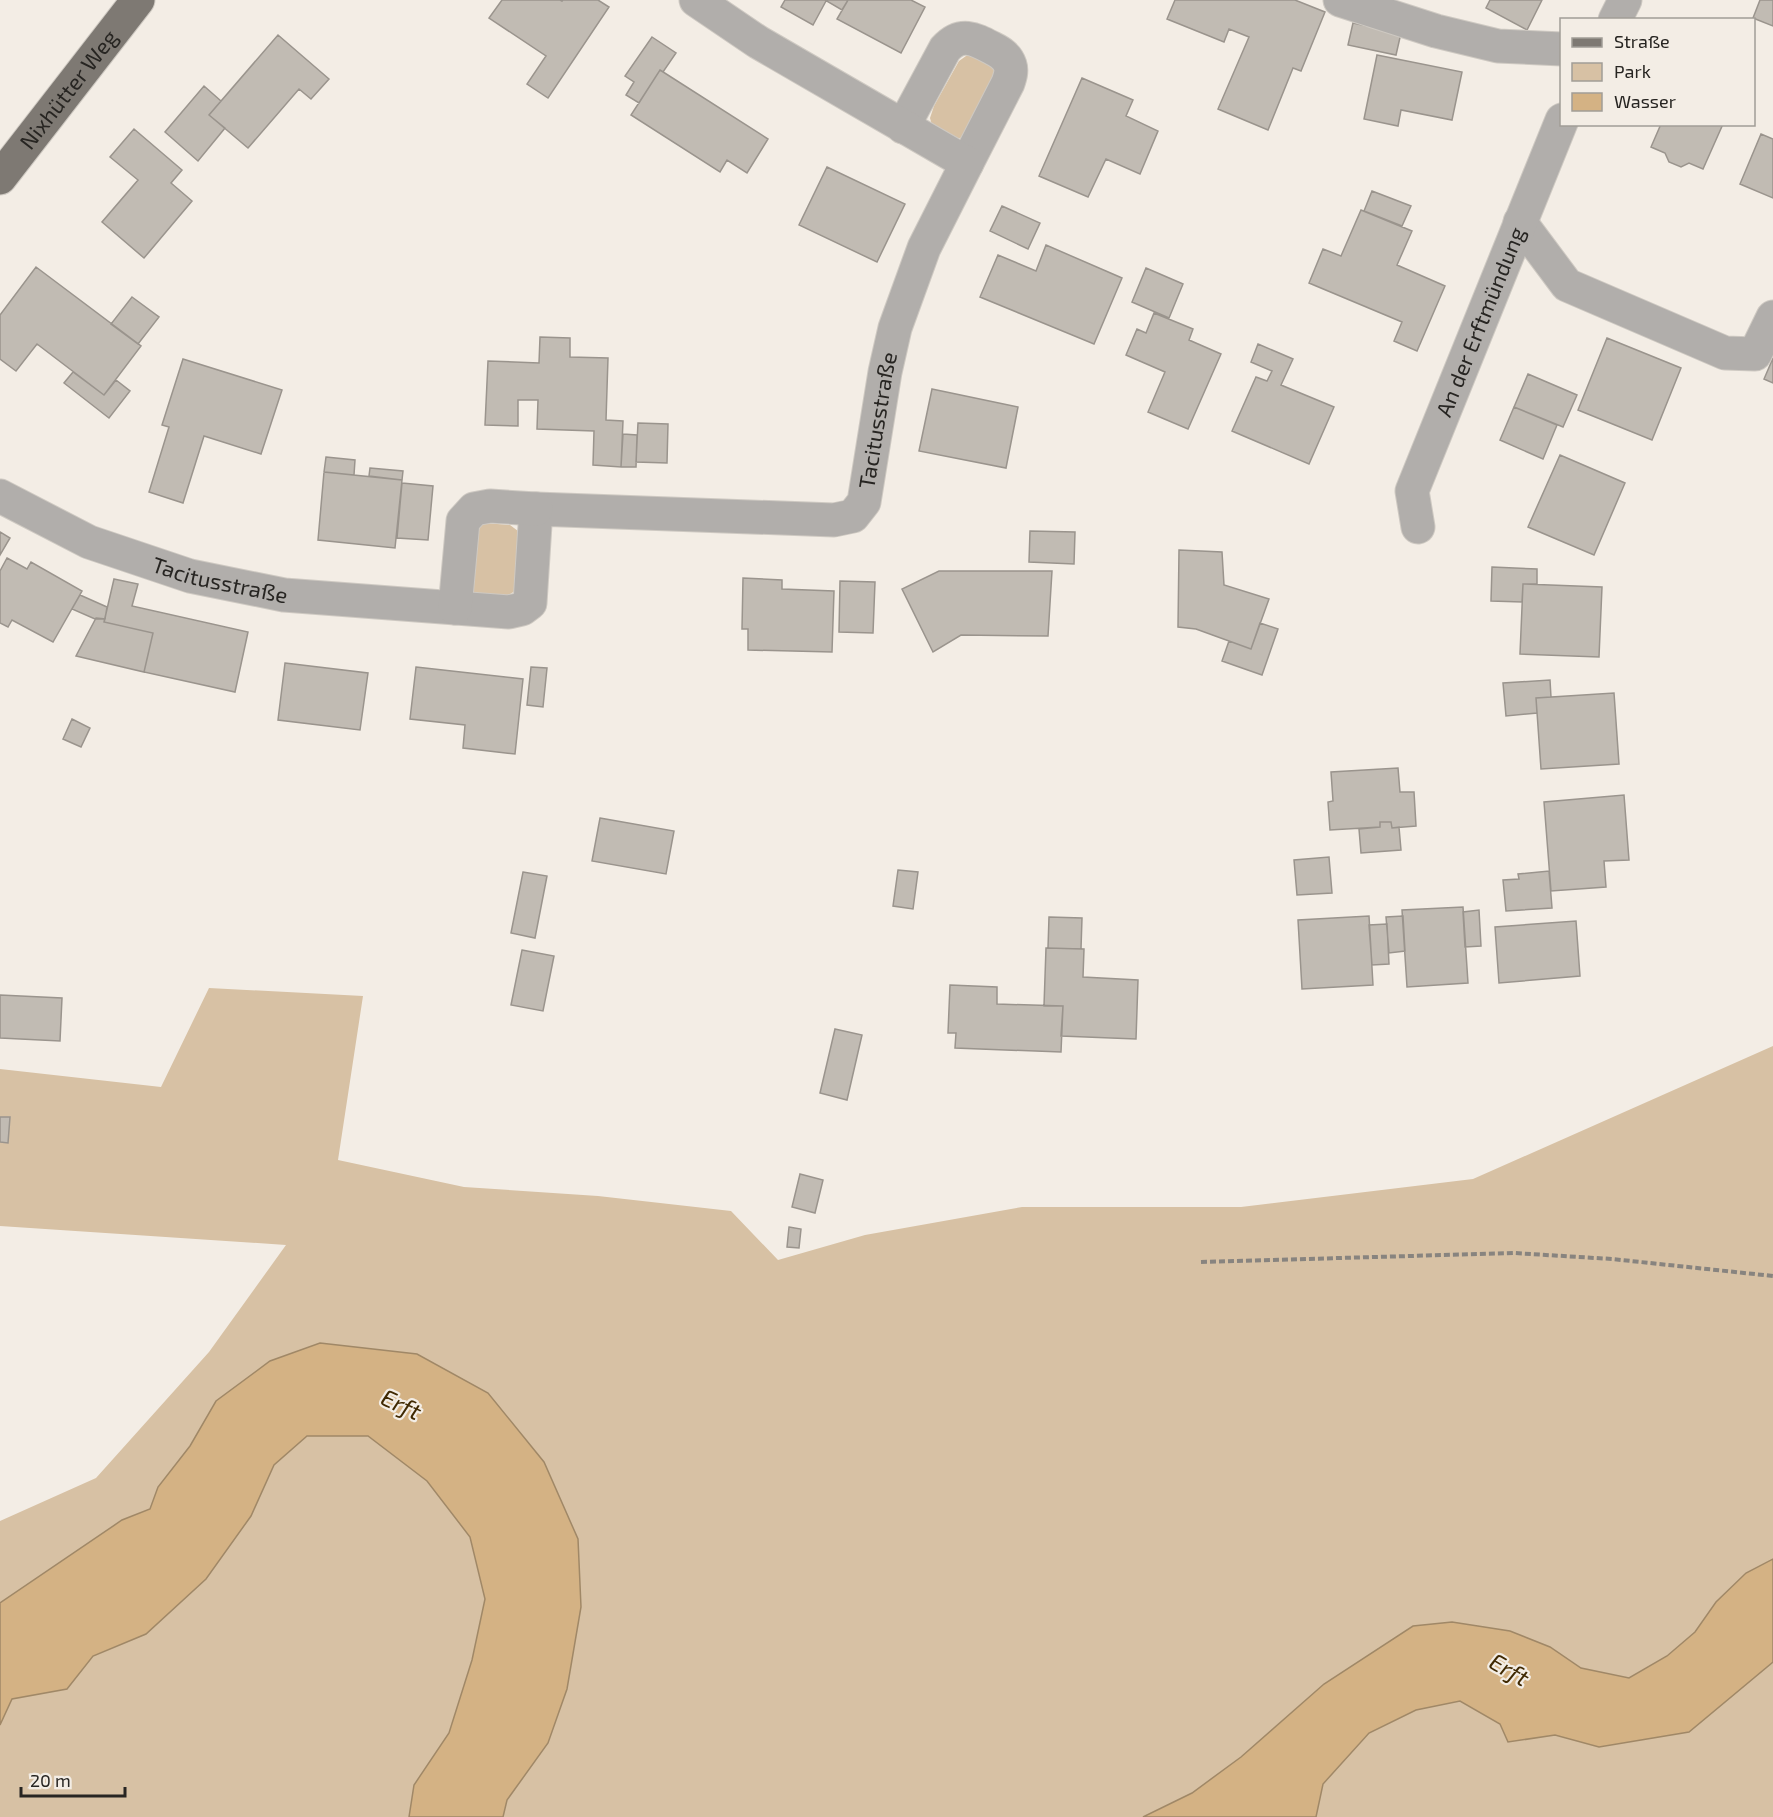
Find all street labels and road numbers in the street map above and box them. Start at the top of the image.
street label: Nixhütter Weg [13,24,122,154]
street label: An der Erftmündung [1430,223,1529,420]
street label: Tacitusstraße [852,349,901,491]
street label: Tacitusstraße [149,550,290,607]

